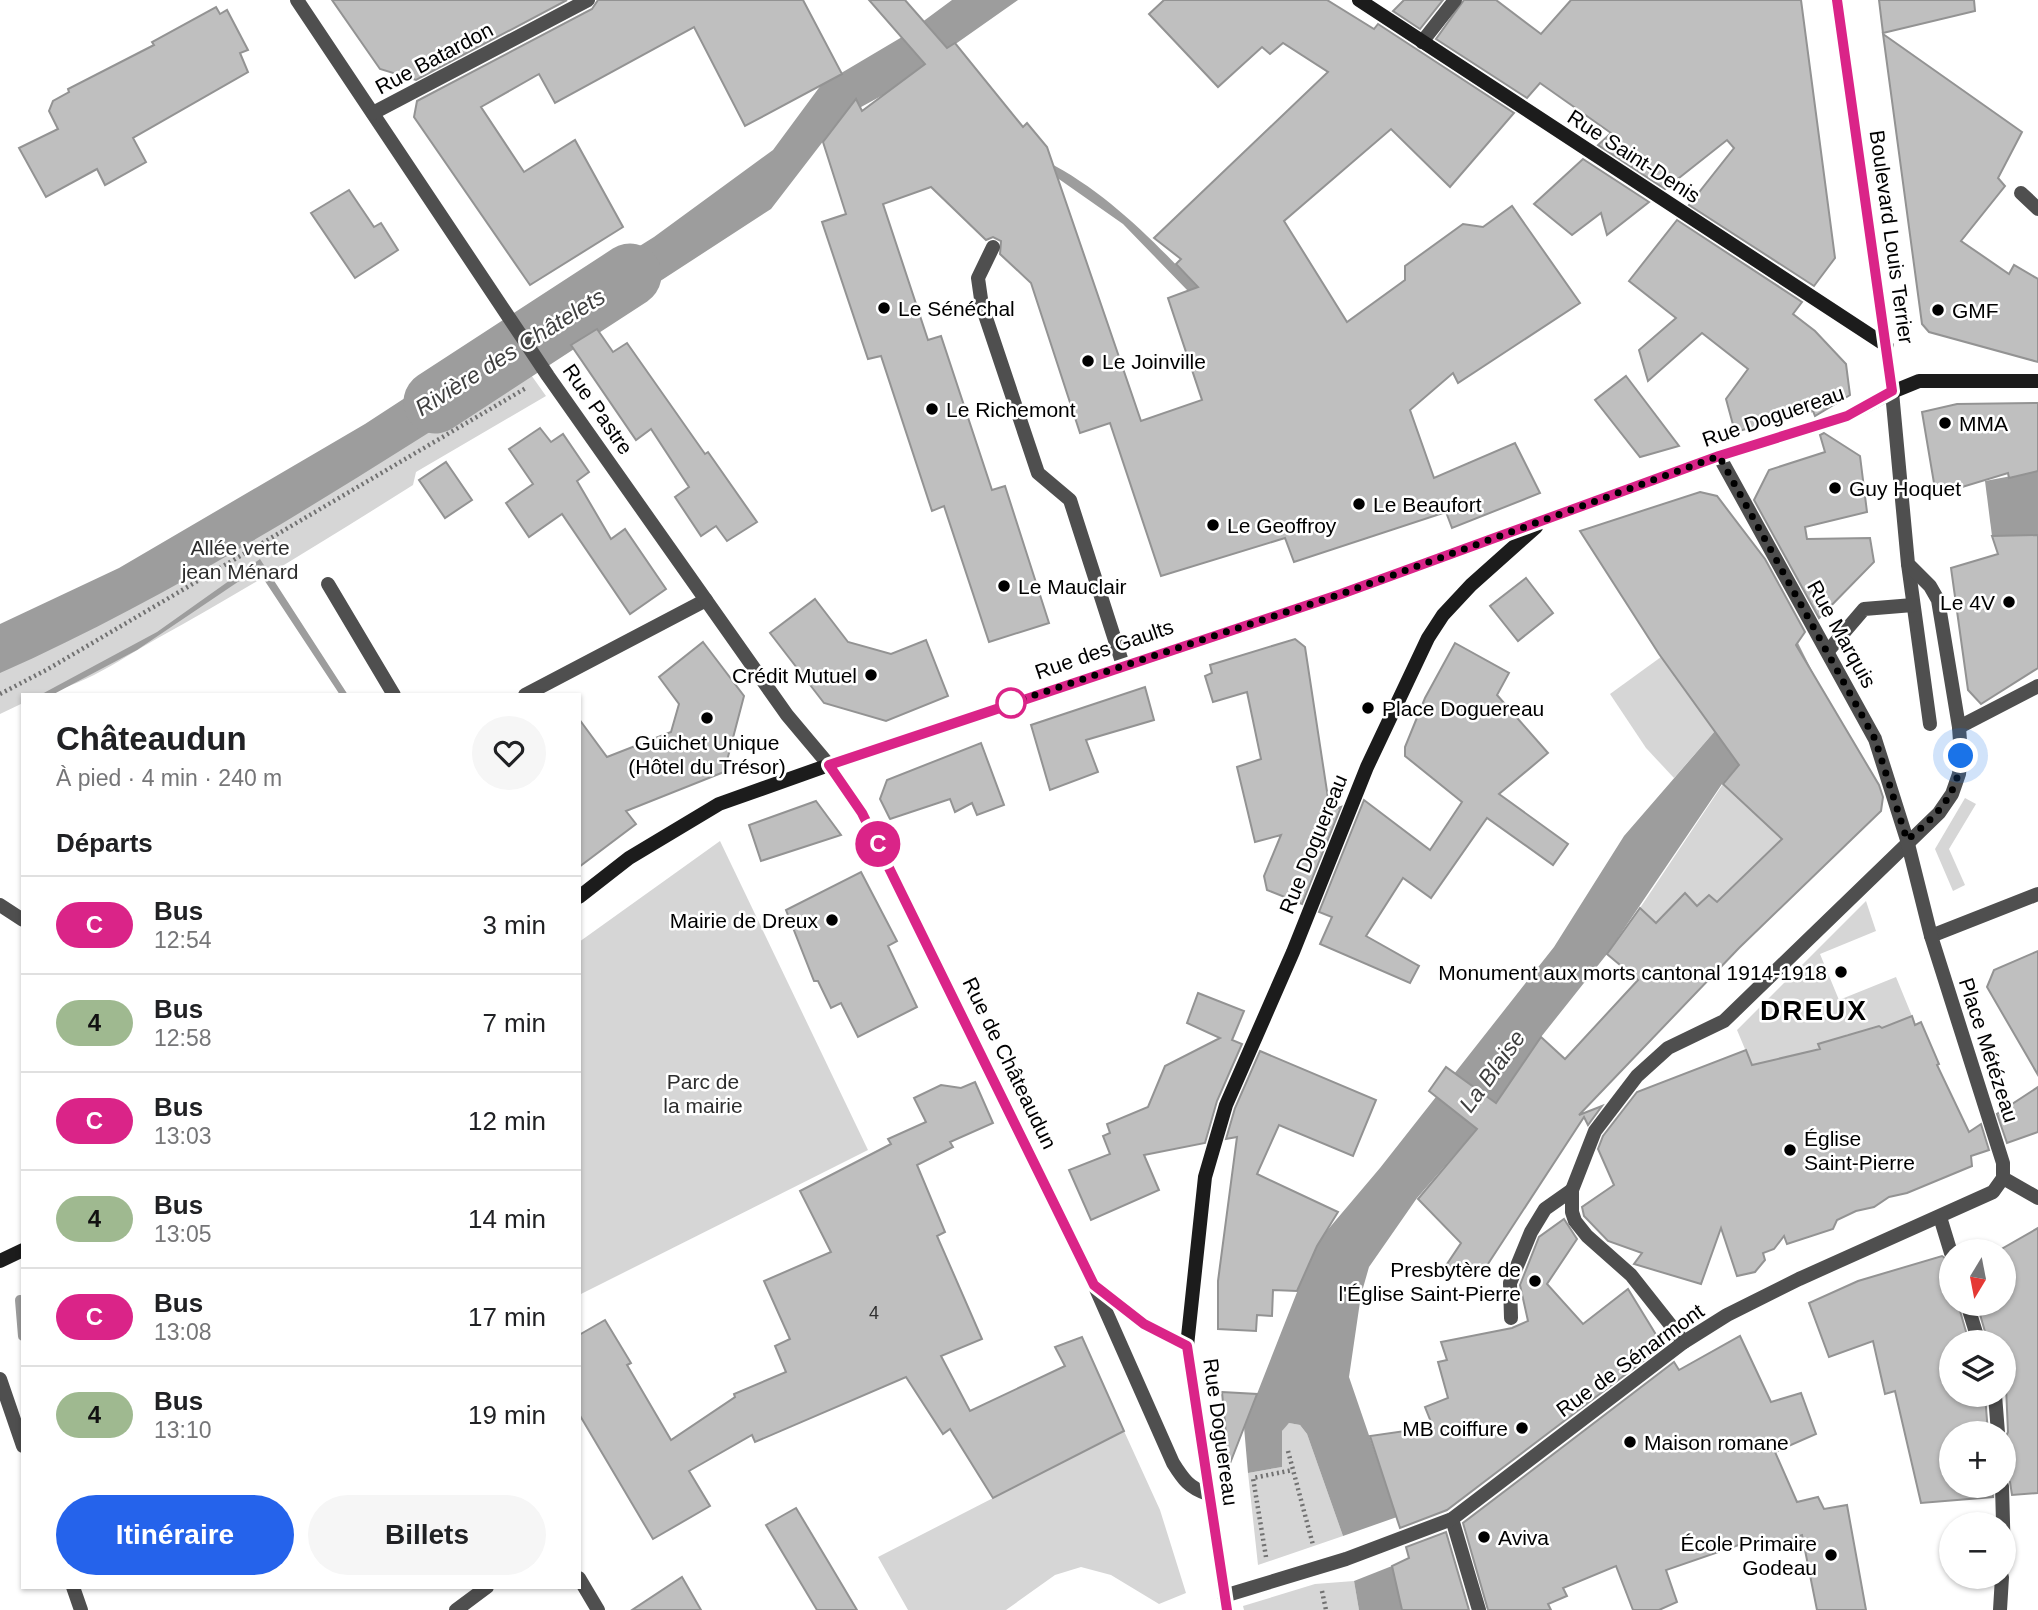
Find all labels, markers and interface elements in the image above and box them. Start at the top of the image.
street label: Rue Batardon [371,17,497,99]
street label: Rue Saint-Denis [1564,105,1704,207]
street label: Boulevard Louis Terrier [1866,129,1918,345]
water label: Rivière des Châtelets [410,283,610,421]
place label: Le Sénéchal [898,297,1015,320]
place label: GMF [1952,299,1999,322]
marker: Le Sénéchal [876,300,892,316]
marker: GMF [1930,302,1946,318]
place label: Le Joinville [1102,350,1206,373]
marker: Le Joinville [1080,353,1096,369]
street label: Rue Pastre [558,359,638,459]
street label: Rue Doguereau [1699,381,1847,451]
place label: Le Richemont [946,398,1076,421]
marker: Le Richemont [924,401,940,417]
place label: MMA [1959,412,2008,435]
marker: MMA [1937,415,1953,431]
place label: Guy Hoquet [1849,477,1961,500]
marker: Guy Hoquet [1827,480,1843,496]
place label: Le Beaufort [1373,493,1482,516]
marker: Le Beaufort [1351,496,1367,512]
place label: Le Geoffroy [1227,514,1337,537]
marker: Le Geoffroy [1205,517,1221,533]
park label: Allée verte jean Ménard [181,536,298,583]
place label: Le Mauclair [1018,575,1127,598]
street label: Rue Marquis [1803,576,1881,692]
marker: Le Mauclair [996,578,1012,594]
place label: Le 4V [1940,591,1995,614]
marker: Le 4V [2001,594,2017,610]
street label: Rue des Gaults [1032,615,1176,683]
place label: Crédit Mutuel [732,664,857,687]
marker: Crédit Mutuel [863,667,879,683]
unlabelled marker [996,688,1026,718]
place label: Place Doguereau [1382,697,1544,720]
marker: Place Doguereau [1360,700,1376,716]
marker: Guichet Unique (Hôtel du Trésor) [699,710,715,726]
button: heart [472,716,546,790]
text: Châteaudun [56,720,247,757]
place label: Guichet Unique (Hôtel du Trésor) [628,731,786,778]
your location [1943,738,1978,773]
text: À pied · 4 min · 240 m [56,765,282,791]
street label: Rue Doguereau [1275,771,1351,917]
line badge: C [855,821,901,867]
text: Départs [56,828,153,858]
text: C [869,830,887,857]
text: Bus [154,896,203,926]
place label: Mairie de Dreux [670,909,818,932]
text: 3 min [482,910,546,940]
text: C [86,911,103,938]
marker: Mairie de Dreux [824,912,840,928]
text: 12:54 [154,927,212,953]
place label: Monument aux morts cantonal 1914-1918 [1438,961,1827,984]
marker: Monument aux morts cantonal 1914-1918 [1833,964,1849,980]
street label: Rue de Châteaudun [958,973,1062,1153]
street label: Place Métézeau [1955,975,2023,1125]
text: Bus [154,994,203,1024]
district label: DREUX [1760,995,1868,1026]
text: 7 min [482,1008,546,1038]
text: 4 [88,1009,101,1036]
text: 12:58 [154,1025,212,1051]
water label: La Blaise [1454,1025,1530,1117]
park label: Parc de la mairie [663,1070,743,1117]
text: Bus [154,1092,203,1122]
text: 12 min [468,1106,546,1136]
text: C [86,1107,103,1134]
text: 13:03 [154,1123,212,1149]
place label: Église Saint-Pierre [1804,1127,1915,1174]
marker: Église Saint-Pierre [1782,1142,1798,1158]
text: Bus [154,1190,203,1220]
text: 14 min [468,1204,546,1234]
text: 4 [88,1205,101,1232]
text: 13:05 [154,1221,212,1247]
north arrow [1939,1239,2016,1316]
map controls [1939,1239,2016,1589]
place label: Presbytère de l'Église Saint-Pierre [1338,1258,1521,1305]
marker: Presbytère de l'Église Saint-Pierre [1527,1273,1543,1289]
text: Bus [154,1288,203,1318]
street label: Rue de Sénarmont [1552,1299,1708,1421]
text: 17 min [468,1302,546,1332]
text: C [86,1303,103,1330]
house number: 4 [869,1303,879,1323]
text: 13:08 [154,1319,212,1345]
button: layers [1939,1330,2016,1407]
street label: Rue Doguereau [1199,1357,1243,1507]
text: Bus [154,1386,203,1416]
text: 19 min [468,1400,546,1430]
text: 4 [88,1401,101,1428]
text: 13:10 [154,1417,212,1443]
place label: MB coiffure [1402,1417,1508,1440]
marker: MB coiffure [1514,1420,1530,1436]
button: + [1939,1421,2016,1498]
place label: Maison romane [1644,1431,1789,1454]
marker: Maison romane [1622,1434,1638,1450]
button: Itinéraire [56,1495,294,1575]
button: Billets [308,1495,546,1575]
button: − [1939,1512,2016,1589]
place label: Aviva [1498,1526,1549,1549]
marker: Aviva [1476,1529,1492,1545]
place label: École Primaire Godeau [1680,1532,1817,1579]
marker: École Primaire Godeau [1823,1547,1839,1563]

